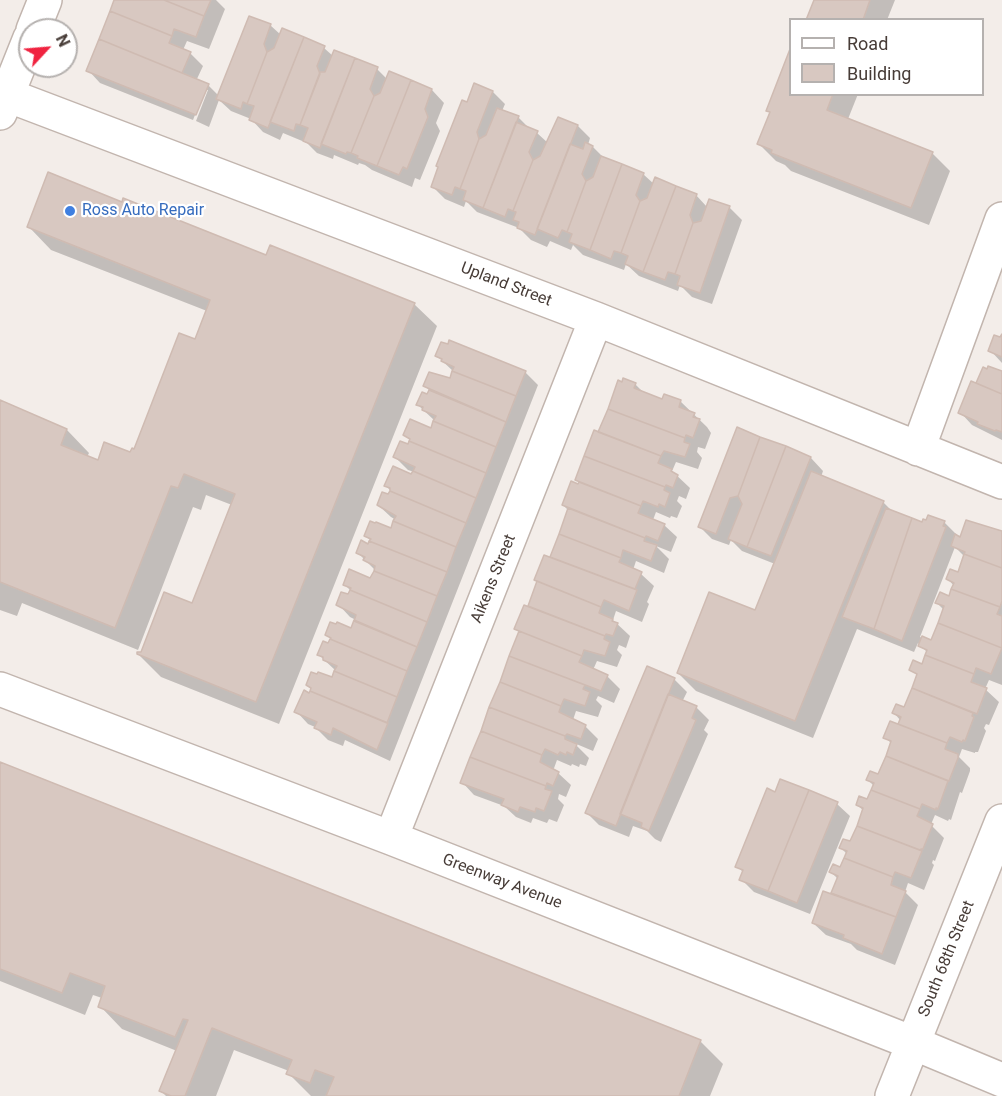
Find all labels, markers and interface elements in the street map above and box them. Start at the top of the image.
north arrow [18,18,78,78]
legend [789,18,984,96]
text: N [52,32,74,50]
text: Road [847,33,888,54]
text: Building [847,63,911,84]
place label: Ross Auto Repair [82,201,204,221]
marker: Ross Auto Repair [63,204,77,218]
street label: Upland Street [458,259,554,311]
street label: Aikens Street [467,532,521,626]
street label: Greenway Avenue [440,850,564,914]
street label: South 68th Street [915,898,979,1020]

